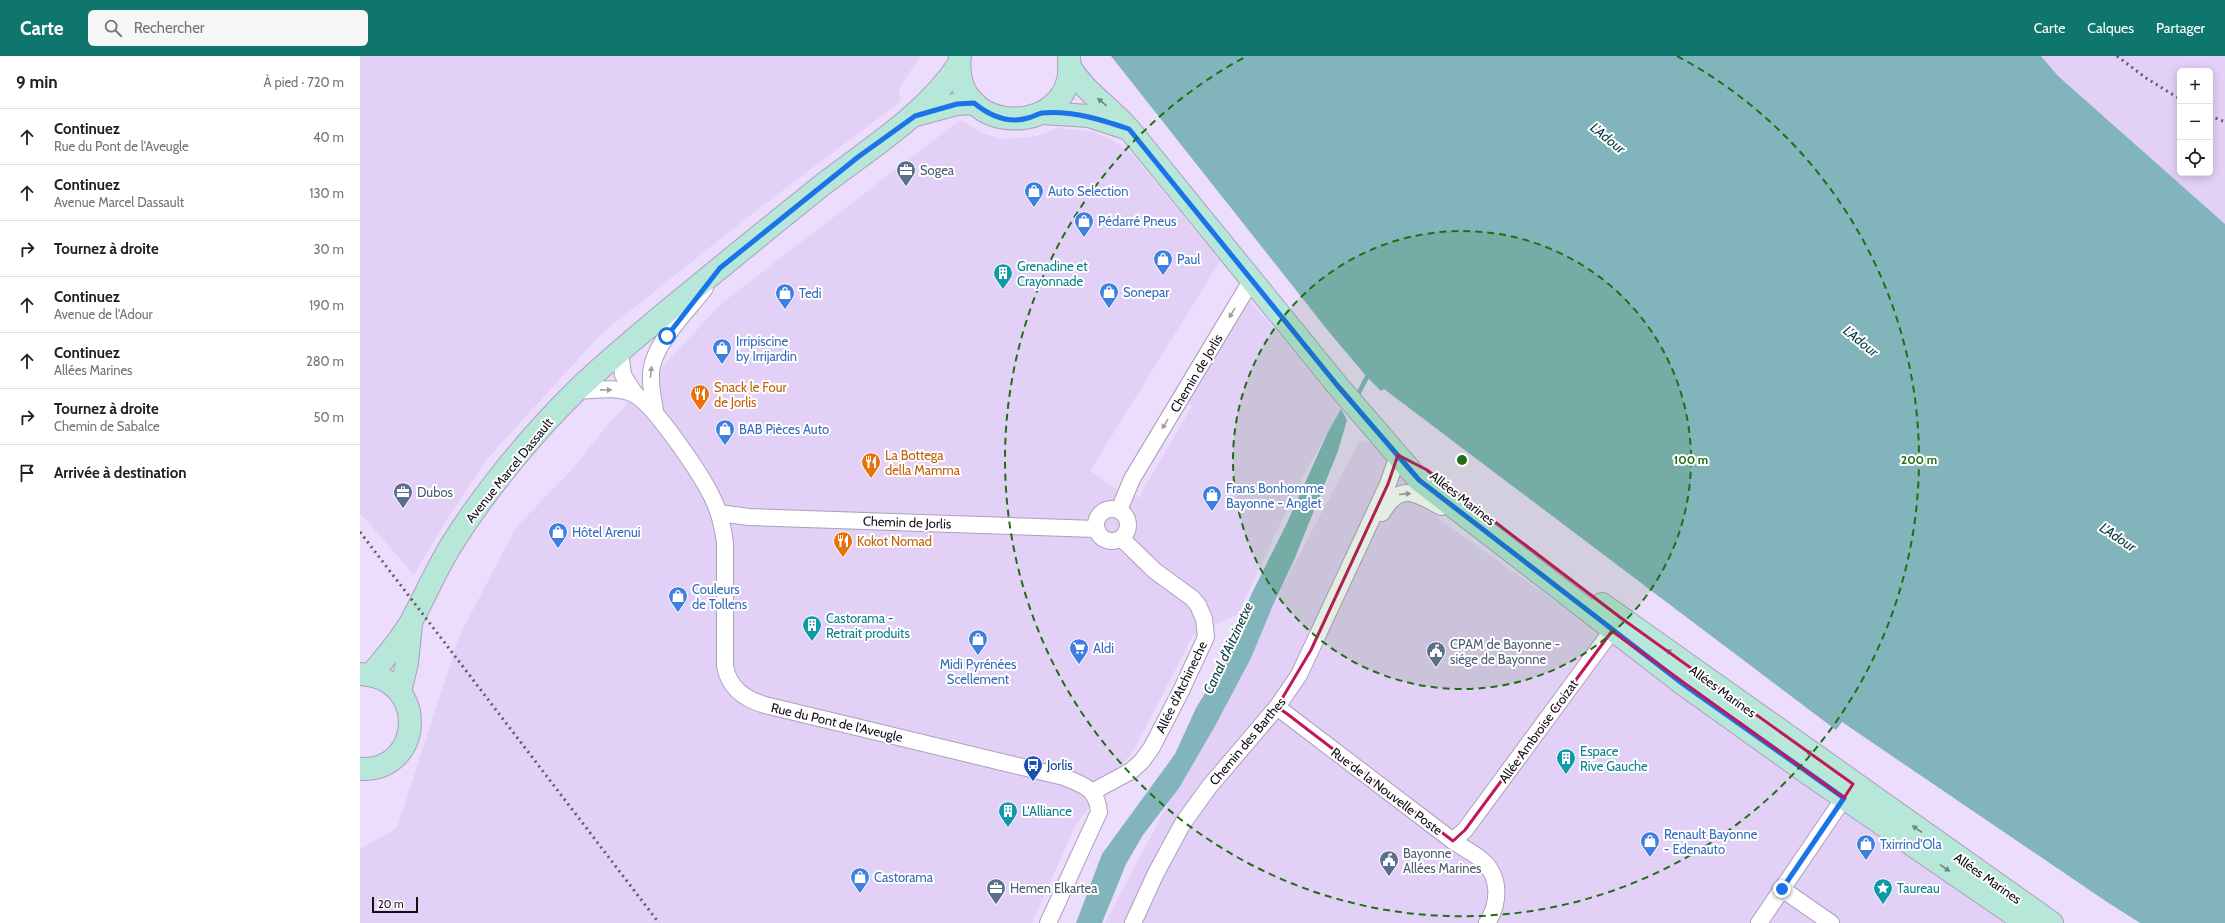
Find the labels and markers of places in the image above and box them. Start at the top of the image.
office icon: Sogea [895,159,917,187]
place label: Sogea [920,162,955,178]
shop icon: Auto Selection [1023,180,1045,208]
place label: Auto Selection [1048,183,1128,199]
shop icon: Pédarré Pneus [1073,210,1095,238]
place label: Pédarré Pneus [1098,213,1177,229]
shop icon: Paul [1152,248,1174,276]
place label: Paul [1177,251,1200,267]
place label: Grenadine et Crayonnade [1017,258,1088,289]
building icon: Grenadine et Crayonnade [992,262,1014,290]
shop icon: Sonepar [1098,281,1120,309]
shop icon: Tedi [774,282,796,310]
place label: Sonepar [1123,284,1170,300]
place label: Tedi [799,285,822,301]
place label: Irripiscine by Irrijardin [736,333,797,365]
shop icon: Irripiscine by Irrijardin [711,337,733,365]
place label: Snack le Four de Jorlis [714,379,787,410]
restaurant icon: Snack le Four de Jorlis [689,383,711,411]
shop icon: BAB Pièces Auto [714,418,736,446]
place label: BAB Pièces Auto [739,421,829,437]
place label: La Bottega della Mamma [885,447,961,478]
restaurant icon: La Bottega della Mamma [860,451,882,479]
centre of rings [1455,453,1469,467]
place label: Frans Bonhomme Bayonne - Anglet [1226,480,1324,511]
office icon: Dubos [392,481,414,509]
place label: Dubos [417,484,454,500]
shop icon: Frans Bonhomme Bayonne - Anglet [1201,484,1223,512]
shop icon: Hôtel Arenui [547,521,569,549]
place label: Hôtel Arenui [572,524,640,540]
restaurant icon: Kokot Nomad [832,530,854,558]
place label: Kokot Nomad [857,533,932,549]
place label: Couleurs de Tollens [692,581,748,612]
shop icon: Couleurs de Tollens [667,585,689,613]
place label: Castorama - Retrait produits [826,610,910,641]
building icon: Castorama - Retrait produits [801,614,823,642]
shop icon: Midi Pyrénées Scellement [967,628,989,656]
place label: CPAM de Bayonne - siége de Bayonne [1450,636,1560,667]
supermarket icon: Aldi [1068,637,1090,665]
place label: Aldi [1093,640,1114,656]
public building icon: CPAM de Bayonne - siége de Bayonne [1425,640,1447,668]
place label: Midi Pyrénées Scellement [940,656,1017,687]
place label: Espace Rive Gauche [1580,743,1648,774]
building icon: Espace Rive Gauche [1555,747,1577,775]
bus stop icon: Jorlis [1022,754,1044,782]
place label: Jorlis [1046,757,1073,773]
building icon: L'Alliance [997,800,1019,828]
place label: L'Alliance [1022,803,1072,819]
place label: Renault Bayonne - Edenauto [1664,826,1758,857]
shop icon: Renault Bayonne - Edenauto [1639,830,1661,858]
shop icon: Txirrind'Ola [1855,833,1877,861]
place label: Txirrind'Ola [1880,836,1942,852]
place label: Bayonne Allées Marines [1403,845,1482,876]
public building icon: Bayonne Allées Marines [1378,849,1400,877]
shop icon: Castorama [849,866,871,894]
place label: Castorama [874,869,934,885]
office icon: Hemen Elkartea [985,877,1007,905]
place icon: Taureau [1872,877,1894,905]
place label: Hemen Elkartea [1010,880,1098,896]
place label: Taureau [1897,880,1940,896]

